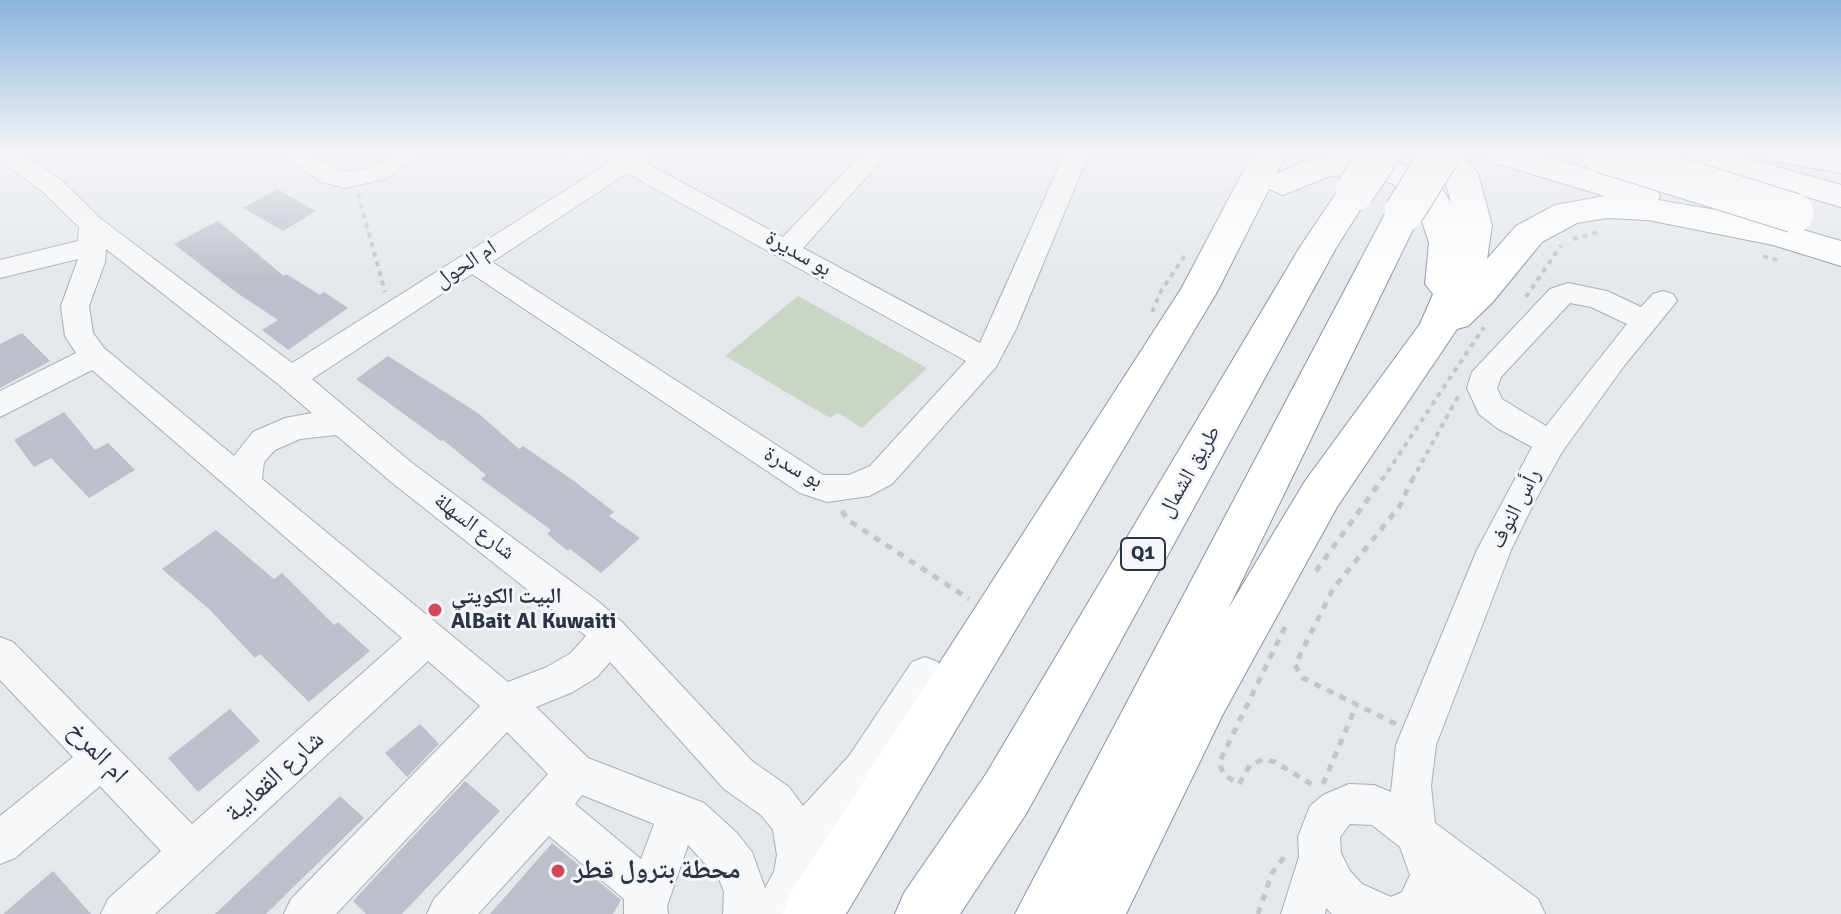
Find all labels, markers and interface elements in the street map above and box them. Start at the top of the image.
street label: بو سديرة [760,225,836,283]
street label: ام الحول [430,235,502,295]
street label: طريق الشمال [1153,421,1227,523]
street label: بو سدرة [759,441,827,495]
street label: رأس النوف [1485,465,1547,553]
street label: شارع السهلة [428,488,520,566]
road number: Q1 [1121,538,1165,570]
place label: البيت الكويتي AlBait Al Kuwaiti [451,584,616,636]
marker: البيت الكويتي AlBait Al Kuwaiti [426,601,444,619]
street label: ام المرخ [60,716,134,790]
street label: شارع القعابية [219,724,331,830]
place label: محطة بترول قطر [574,855,741,887]
marker: محطة بترول قطر [549,862,567,880]

